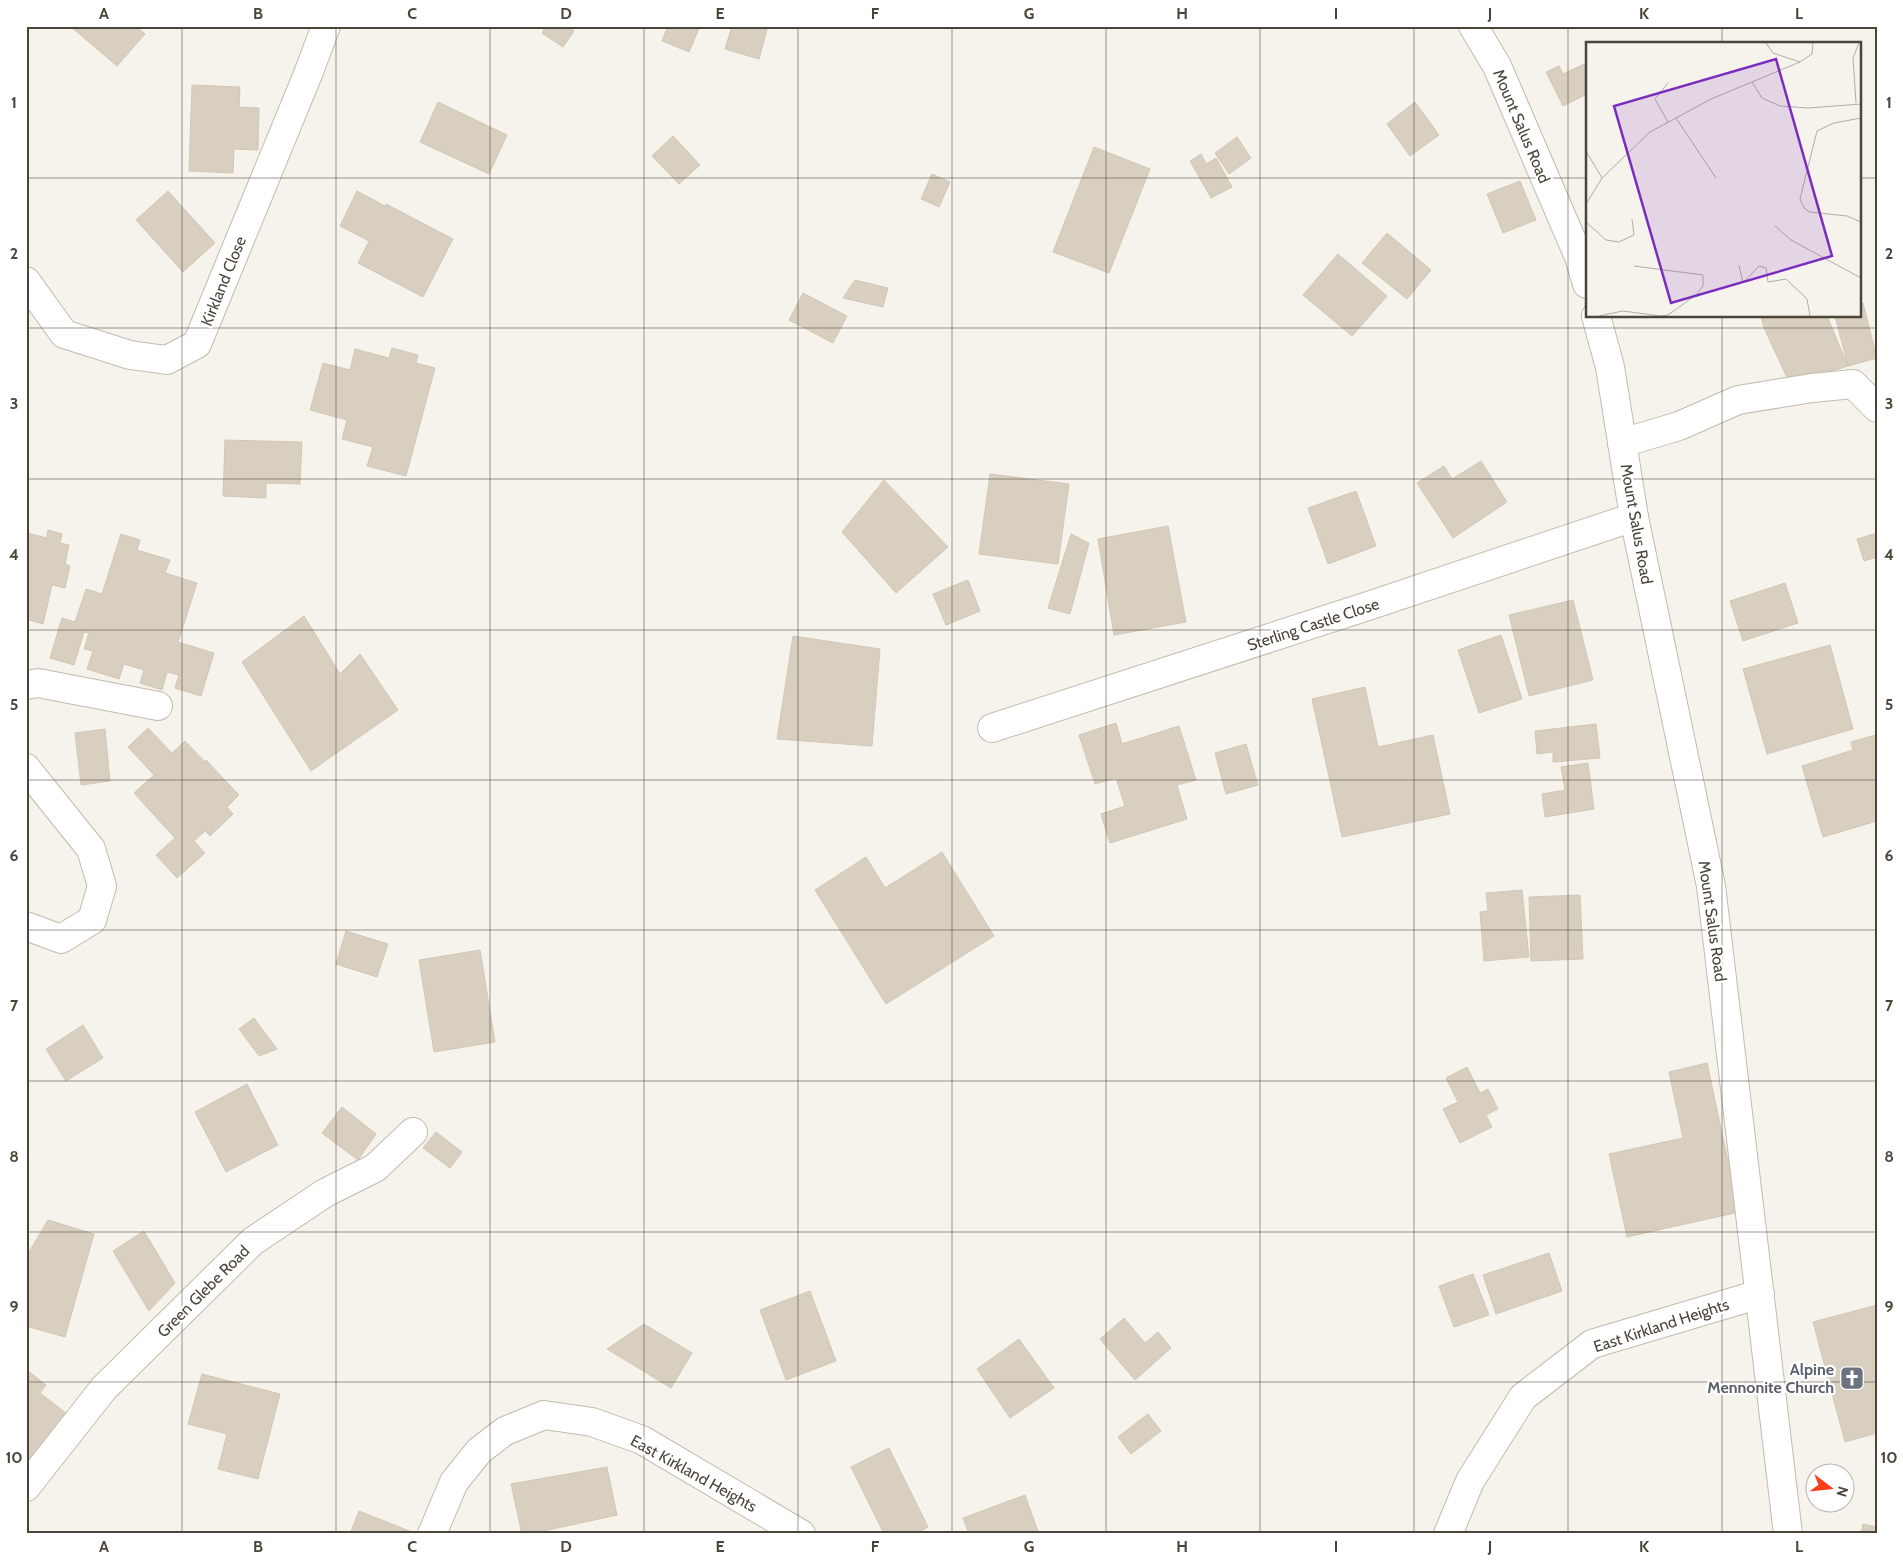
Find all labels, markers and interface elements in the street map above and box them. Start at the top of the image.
text: A [99,4,109,23]
text: B [253,4,263,23]
text: C [407,4,417,23]
text: D [560,4,572,23]
text: E [715,4,725,23]
text: F [871,4,880,23]
text: G [1024,4,1034,23]
text: H [1176,4,1188,23]
text: I [1334,4,1338,23]
text: J [1487,4,1492,23]
text: K [1639,4,1649,23]
text: L [1795,4,1803,23]
inset map [1586,42,1860,318]
street label: Mount Salus Road [1489,66,1554,186]
text: 1 [11,93,17,112]
text: 1 [1886,93,1892,112]
street label: Kirkland Close [197,234,250,329]
text: 2 [10,244,18,263]
text: 2 [1885,244,1893,263]
text: 3 [10,394,18,413]
text: 3 [1885,394,1893,413]
street label: Mount Salus Road [1617,462,1656,586]
text: 4 [9,545,19,564]
text: 4 [1884,545,1894,564]
street label: Sterling Castle Close [1245,594,1382,655]
text: 5 [10,695,18,714]
text: 5 [1885,695,1893,714]
text: 6 [10,846,19,865]
text: 6 [1885,846,1894,865]
street label: Mount Salus Road [1695,859,1730,983]
text: 7 [10,996,19,1015]
text: 7 [1885,996,1894,1015]
text: 8 [9,1147,19,1166]
text: 8 [1884,1147,1894,1166]
street label: Green Glebe Road [153,1241,253,1341]
street label: East Kirkland Heights [1591,1294,1732,1356]
text: 9 [10,1297,19,1316]
text: 9 [1885,1297,1894,1316]
place label: Alpine Mennonite Church [1707,1360,1834,1397]
church icon: Alpine Mennonite Church [1839,1365,1865,1391]
street label: East Kirkland Heights [627,1431,760,1516]
text: 10 [5,1448,23,1467]
text: 10 [1880,1448,1898,1467]
north arrow [1806,1462,1856,1512]
text: N [1832,1484,1853,1499]
text: A [99,1537,109,1556]
text: B [253,1537,263,1556]
text: C [407,1537,417,1556]
text: D [560,1537,572,1556]
text: E [715,1537,725,1556]
text: F [871,1537,880,1556]
text: G [1024,1537,1034,1556]
text: H [1176,1537,1188,1556]
text: I [1334,1537,1338,1556]
text: J [1487,1537,1492,1556]
text: K [1639,1537,1649,1556]
text: L [1795,1537,1803,1556]

